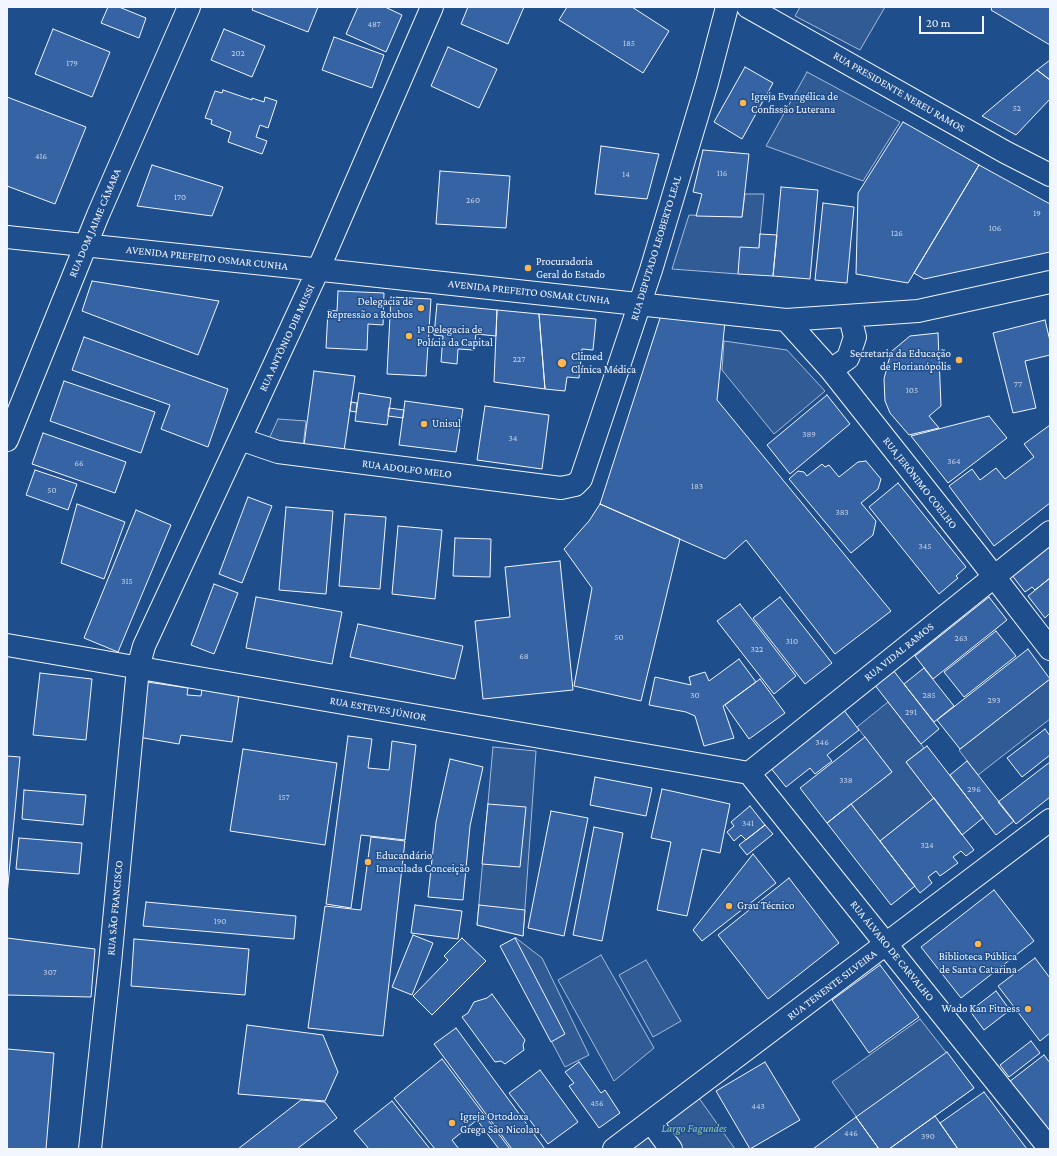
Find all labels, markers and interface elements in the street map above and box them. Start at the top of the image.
scale bar [921,8,986,34]
text: 20 m [926,16,950,30]
house number: 487 [367,19,381,29]
house number: 185 [623,38,635,48]
house number: 202 [231,48,245,58]
street label: RUA PRESIDENTE NEREU RAMOS [831,49,967,135]
house number: 179 [66,58,78,68]
place label: Igreja Evangélica de Confissão Luterana [751,90,838,116]
marker: Igreja Evangélica de Confissão Luterana [738,98,748,108]
house number: 52 [1013,103,1021,113]
house number: 416 [35,151,47,161]
street label: RUA DOM JAIME CÂMARA [66,166,124,280]
house number: 116 [717,168,727,178]
house number: 14 [622,169,630,179]
street label: RUA DEPUTADO LEOBERTO LEAL [628,174,684,322]
house number: 170 [174,192,186,202]
house number: 260 [466,195,480,205]
house number: 19 [1033,208,1041,218]
house number: 106 [989,223,1001,233]
house number: 126 [891,228,903,238]
street label: AVENIDA PREFEITO OSMAR CUNHA [126,243,288,273]
place label: Procuradoria Geral do Estado [536,255,605,281]
marker: Procuradoria Geral do Estado [523,263,533,273]
street label: AVENIDA PREFEITO OSMAR CUNHA [448,277,610,307]
street label: RUA ANTÔNIO DIB MUSSI [256,282,318,394]
place label: Delegacia de Repressão a Roubos [327,295,413,321]
marker: Delegacia de Repressão a Roubos [416,303,426,313]
place label: 1ª Delegacia de Polícia da Capital [417,323,493,349]
marker: 1ª Delegacia de Polícia da Capital [404,331,414,341]
place label: Secretaria da Educação de Florianópolis [850,347,951,373]
place label: Climed Clínica Médica [571,350,636,376]
house number: 227 [513,354,525,364]
marker: Secretaria da Educação de Florianópolis [954,355,964,365]
marker: Climed Clínica Médica [556,357,568,369]
house number: 77 [1014,379,1022,389]
house number: 105 [906,385,918,395]
place label: Unisul [432,417,461,431]
marker: Unisul [419,419,429,429]
house number: 389 [802,429,816,439]
house number: 34 [509,433,517,443]
street label: RUA JERÔNIMO COELHO [880,434,960,532]
house number: 364 [947,456,961,466]
street label: RUA ADOLFO MELO [361,457,453,481]
house number: 66 [74,458,84,468]
house number: 183 [691,481,703,491]
house number: 50 [47,485,57,495]
house number: 383 [835,507,849,517]
house number: 345 [918,541,932,551]
house number: 315 [121,576,133,586]
street label: RUA VIDAL RAMOS [862,620,936,684]
house number: 50 [614,632,624,642]
house number: 263 [955,633,967,643]
house number: 310 [786,636,798,646]
house number: 322 [751,644,763,654]
house number: 68 [519,651,529,661]
house number: 30 [690,690,700,700]
house number: 285 [922,690,936,700]
street label: RUA ESTEVES JÚNIOR [329,694,427,724]
house number: 293 [988,695,1000,705]
house number: 291 [905,707,917,717]
house number: 346 [815,737,829,747]
house number: 338 [839,775,853,785]
house number: 296 [967,784,981,794]
house number: 157 [278,792,290,802]
house number: 341 [742,818,754,828]
house number: 324 [920,840,934,850]
place label: Educandário Imaculada Conceição [376,849,470,875]
marker: Educandário Imaculada Conceição [363,857,373,867]
street label: RUA SÃO FRANCISCO [104,860,126,956]
street label: RUA ÁLVARO DE CARVALHO [847,898,937,1004]
place label: Grau Técnico [737,899,794,913]
marker: Grau Técnico [724,901,734,911]
house number: 190 [214,916,226,926]
marker: Biblioteca Pública de Santa Catarina [973,939,983,949]
street label: RUA TENENTE SILVEIRA [785,947,879,1023]
place label: Biblioteca Pública de Santa Catarina [939,950,1017,976]
house number: 307 [43,967,57,977]
place label: Wado Kan Fitness [941,1002,1020,1016]
marker: Wado Kan Fitness [1023,1004,1033,1014]
house number: 456 [590,1098,604,1108]
house number: 443 [751,1101,765,1111]
place label: Igreja Ortodoxa Grega São Nicolau [460,1110,540,1136]
marker: Igreja Ortodoxa Grega São Nicolau [447,1118,457,1128]
park label: Largo Fagundes [662,1122,726,1136]
house number: 446 [844,1128,858,1138]
house number: 390 [921,1131,935,1141]

